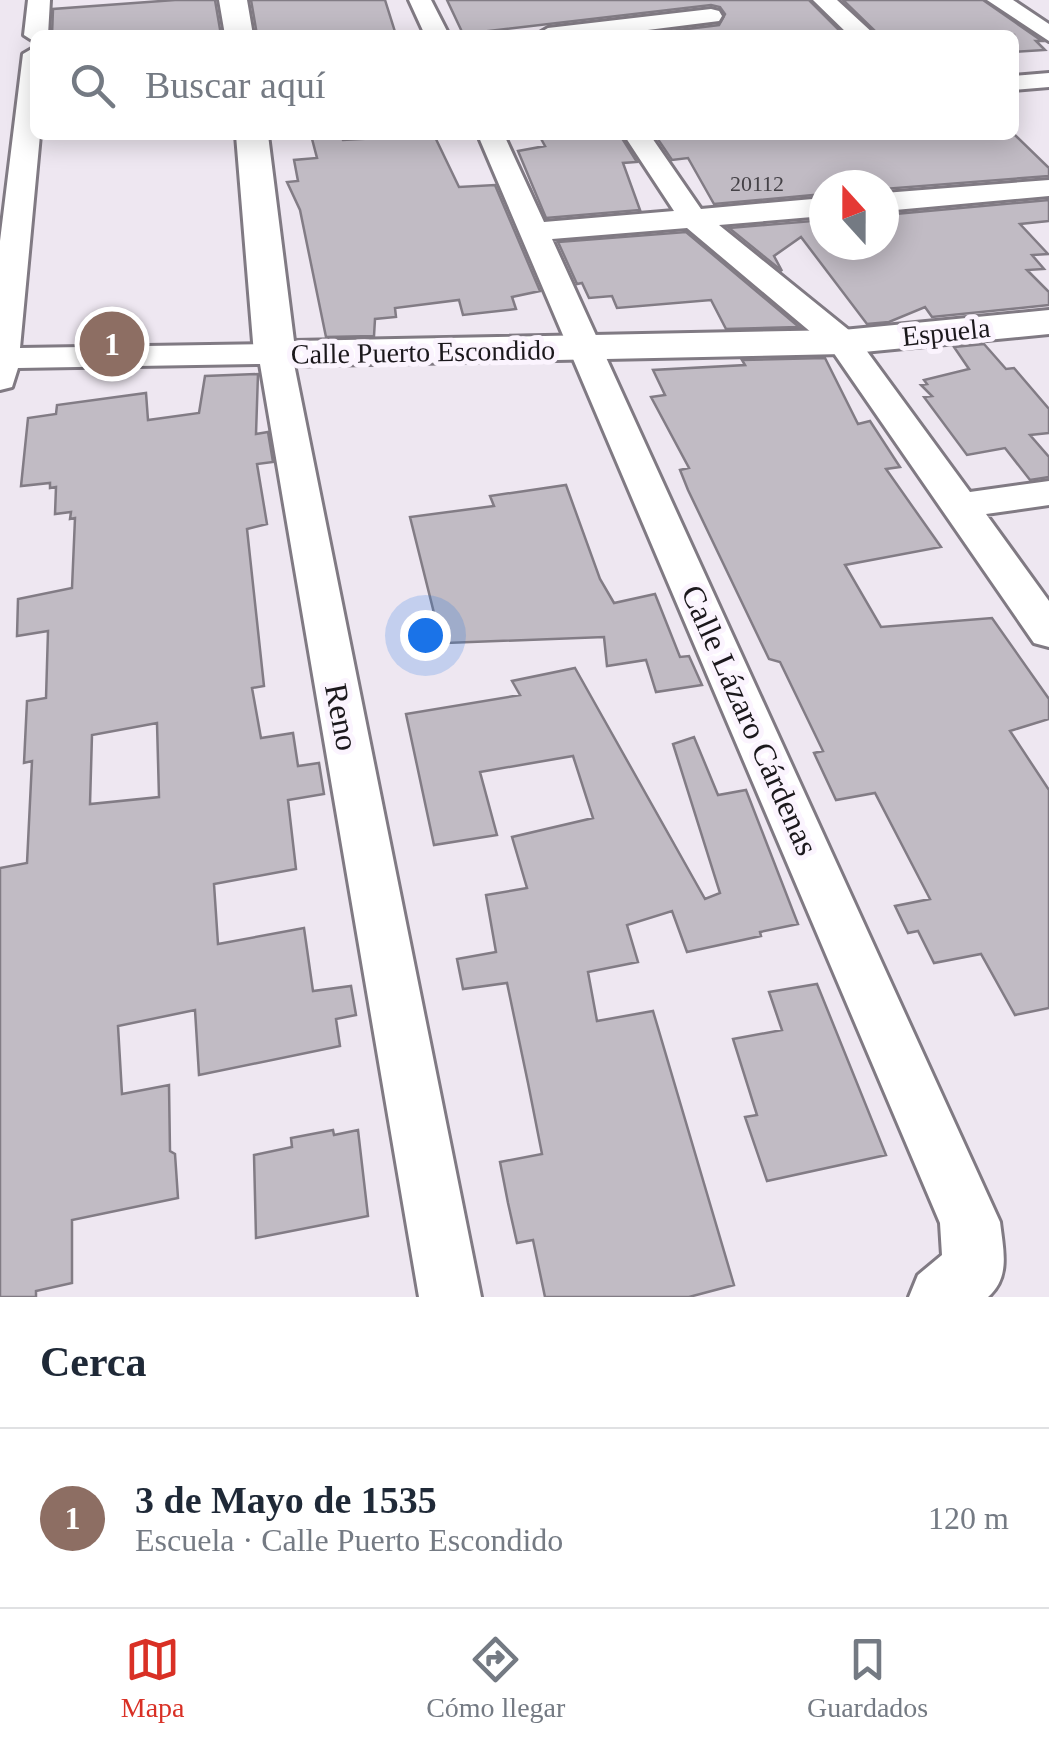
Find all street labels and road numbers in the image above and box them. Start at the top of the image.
street label: Espuela [900,312,992,352]
street label: Calle Puerto Escondido [291,334,555,370]
street label: Calle Lázaro Cárdenas [674,580,826,860]
street label: Reno [318,680,366,754]

